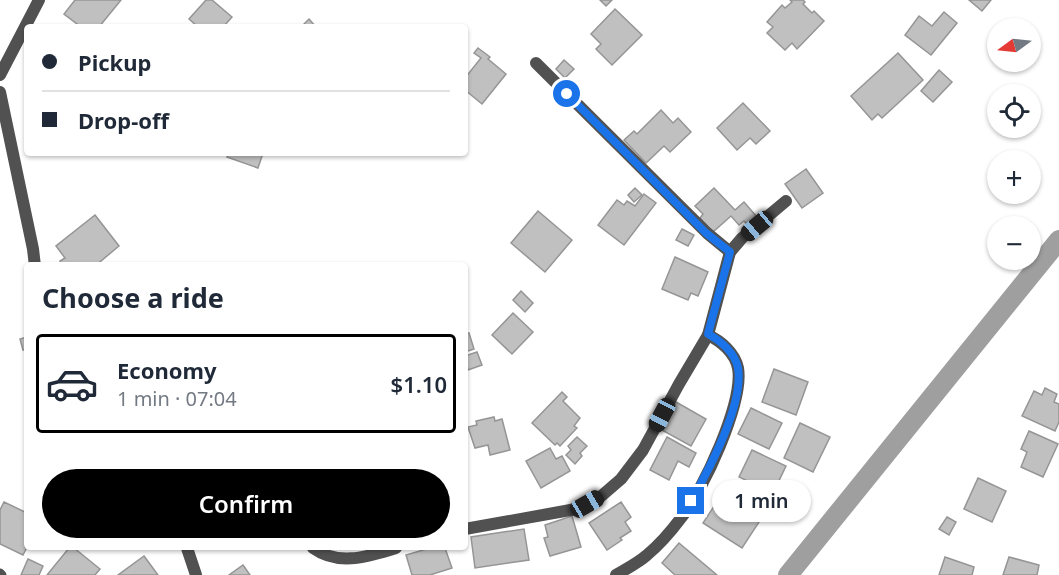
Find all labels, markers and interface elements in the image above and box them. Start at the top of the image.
north arrow [987,18,1041,72]
map controls [987,18,1041,270]
text: Pickup [78,47,151,77]
route start [553,80,580,107]
button: locate [987,84,1041,138]
text: Drop-off [78,105,169,135]
button: + [987,150,1041,204]
car [737,208,777,244]
button: − [987,216,1041,270]
text: Choose a ride [42,279,224,316]
text: Economy [117,355,216,385]
icon: car [45,357,99,411]
text: $1.10 [391,369,447,399]
text: 1 min · 07:04 [117,385,237,412]
car [646,395,678,435]
button: Confirm [42,469,450,538]
callout: 1 min [712,480,811,522]
car [567,487,607,521]
route end [677,487,704,514]
text: 1 min [734,487,789,514]

